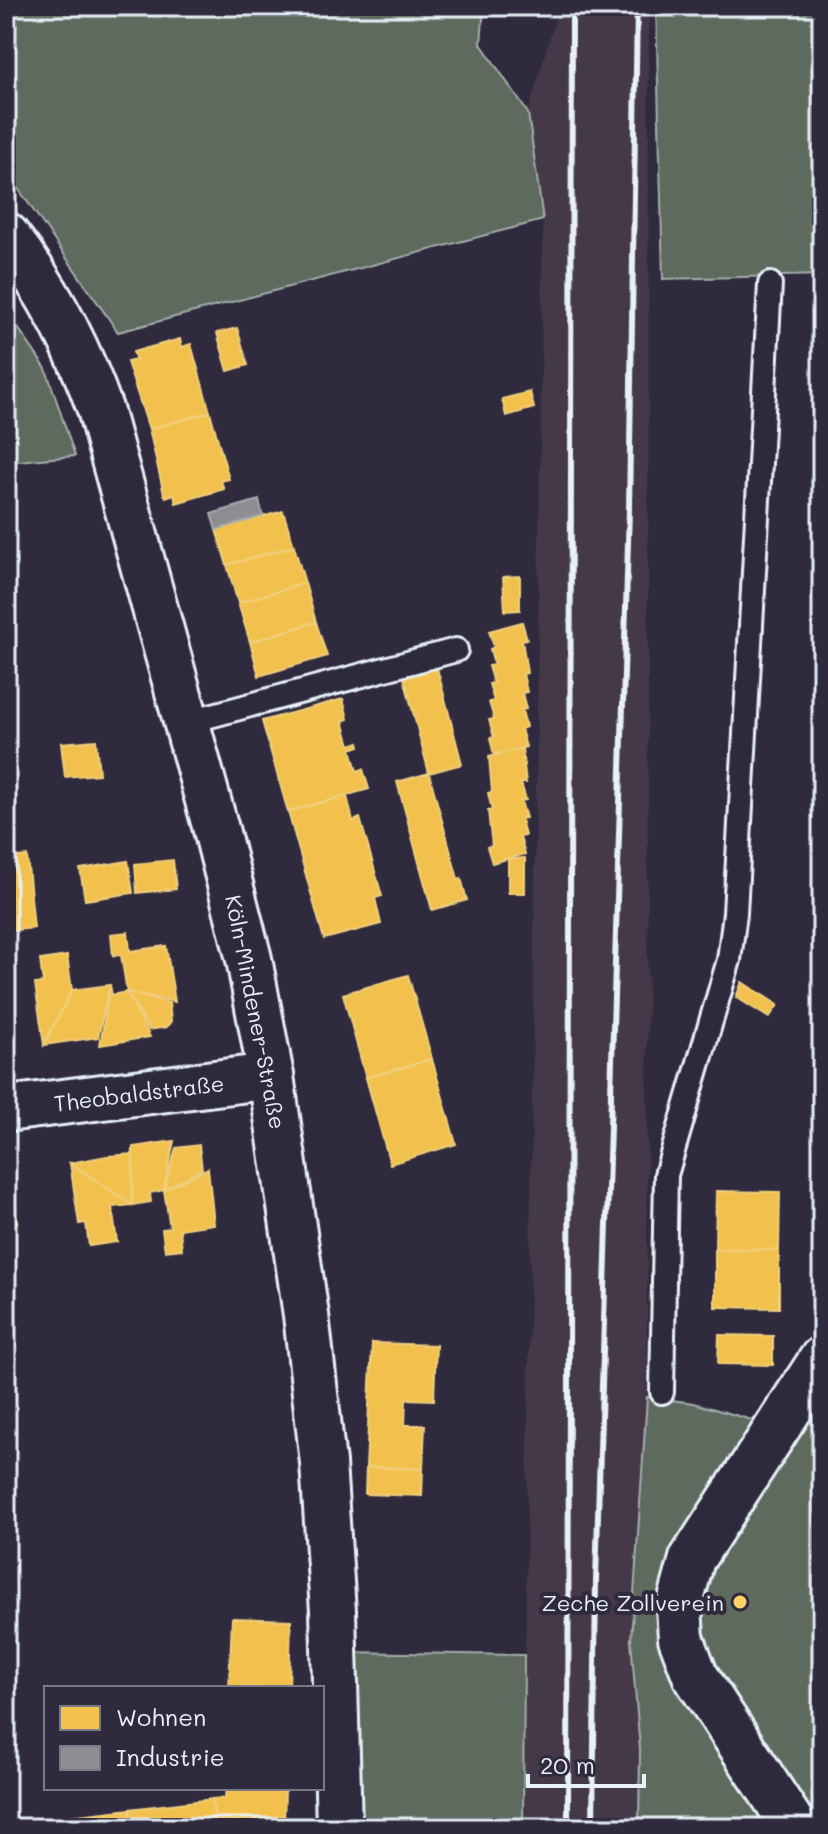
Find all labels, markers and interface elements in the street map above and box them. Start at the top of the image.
street label: Köln-Mindener-Straße [219,892,293,1132]
street label: Theobaldstraße [52,1068,226,1118]
place label: Zeche Zollverein [542,1588,724,1617]
marker: Zeche Zollverein [731,1593,749,1611]
legend [44,1686,324,1790]
text: Wohnen [116,1701,206,1732]
scale bar [528,1738,644,1788]
text: Industrie [116,1741,225,1772]
text: 20 m [540,1749,595,1780]

